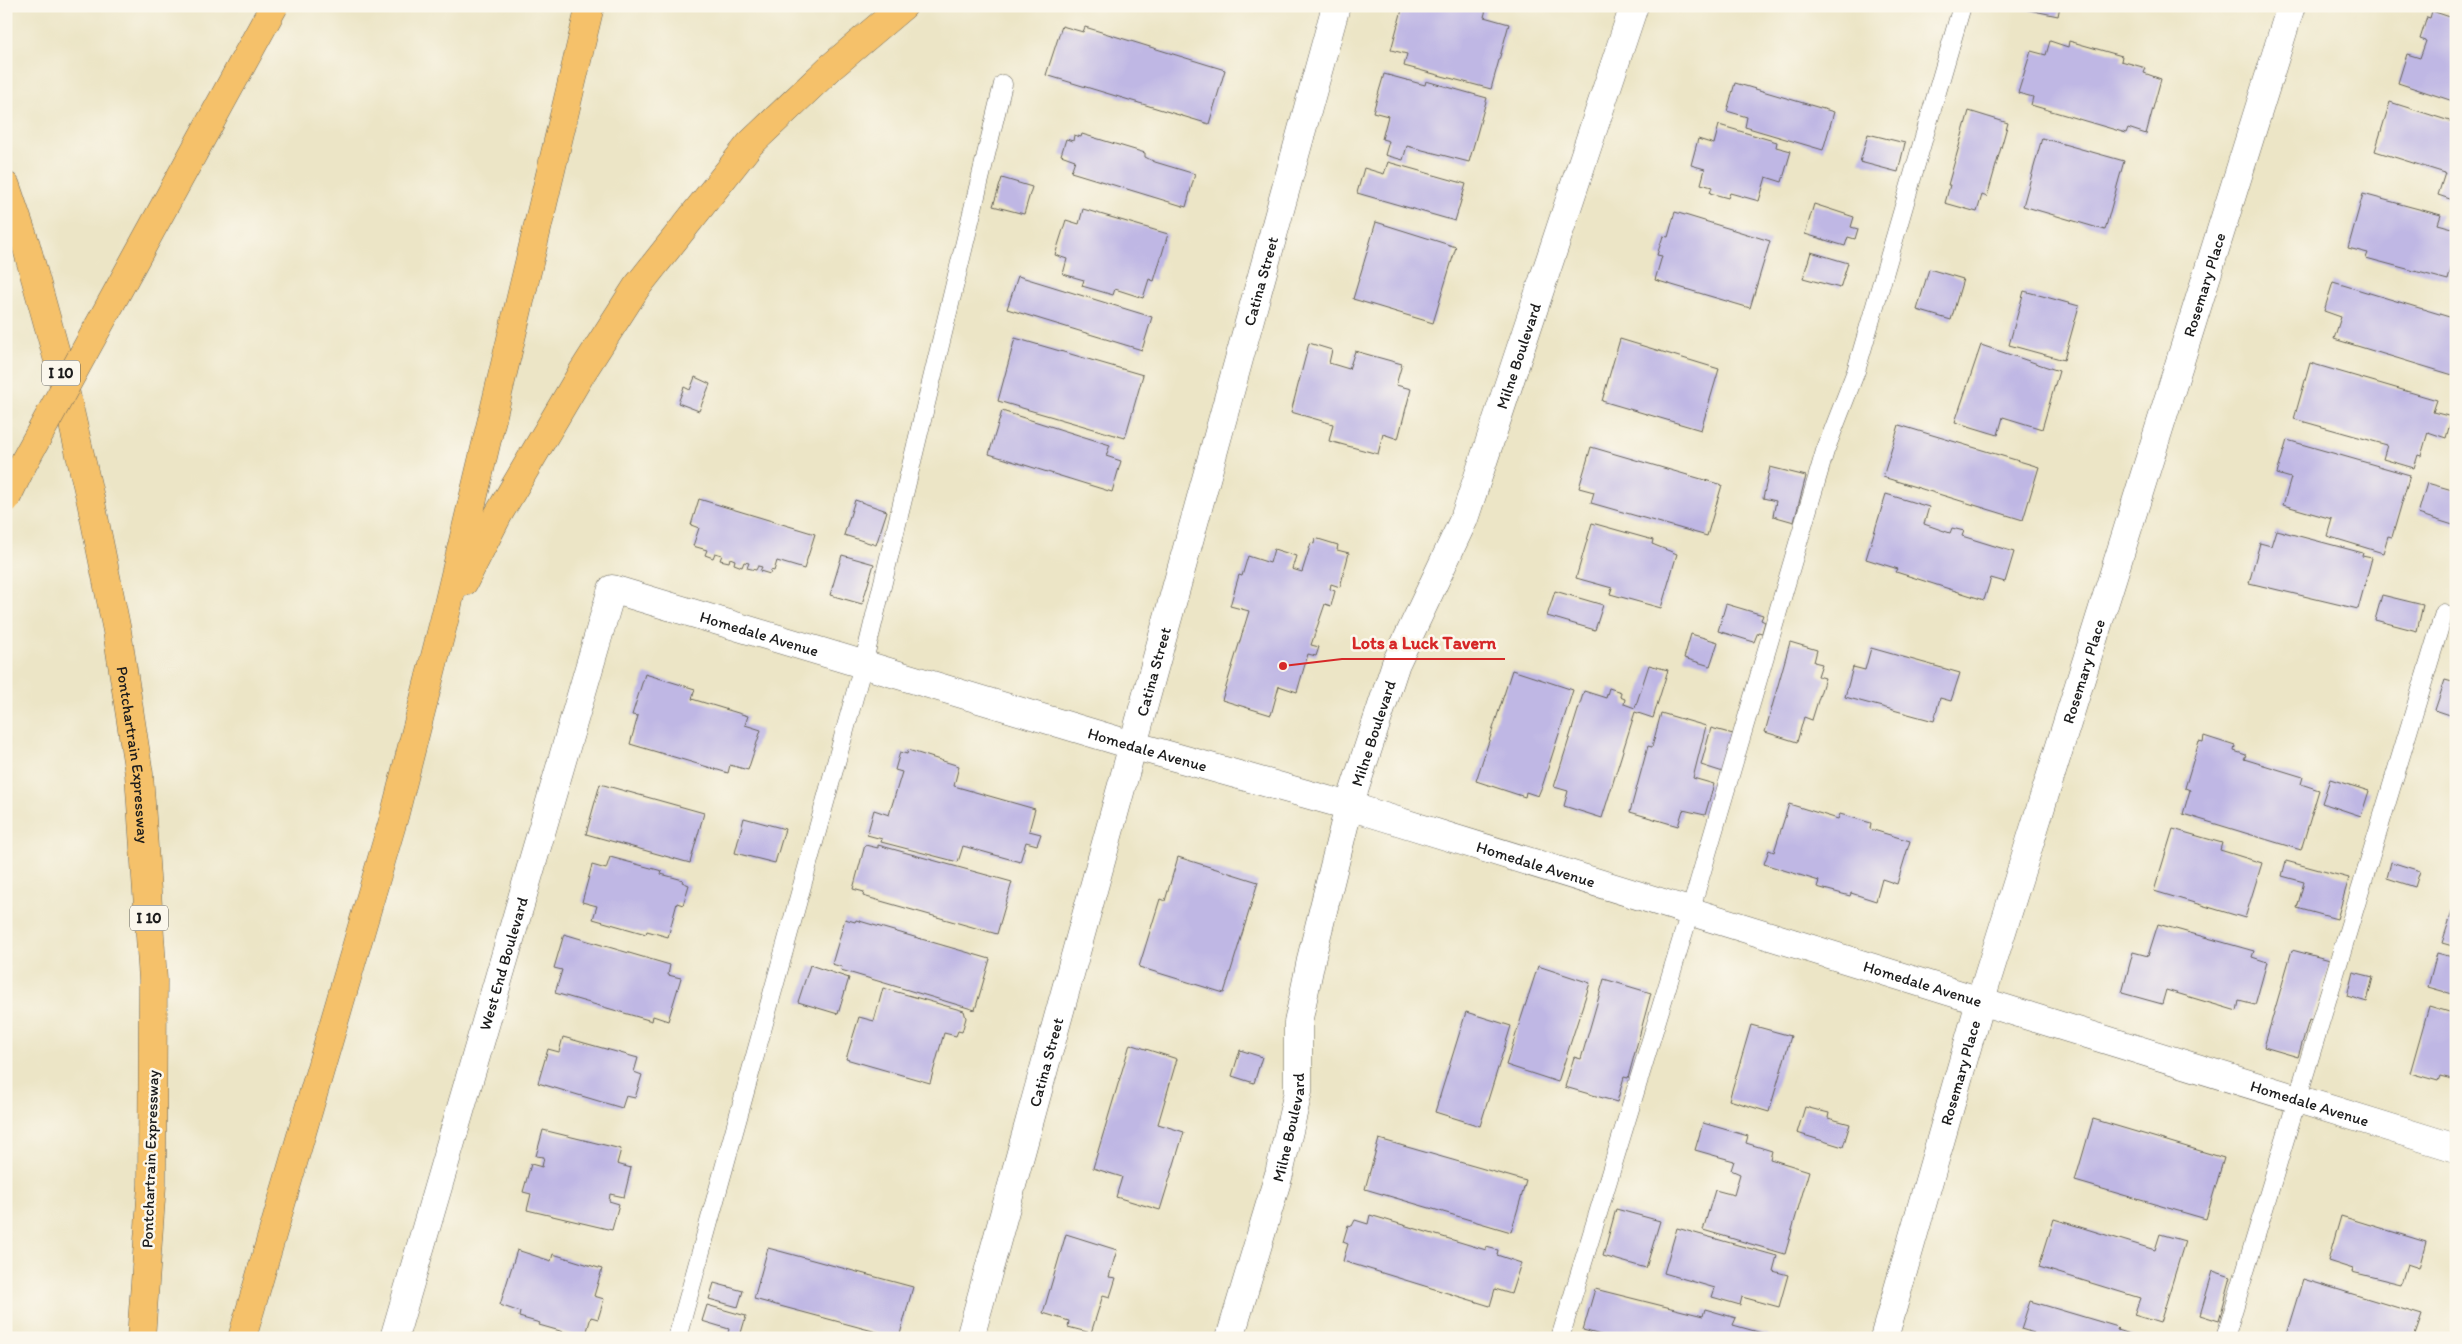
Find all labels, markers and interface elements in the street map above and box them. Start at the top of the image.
street label: Rosemary Place [2179,230,2229,339]
street label: Catina Street [1239,234,1282,328]
street label: Milne Boulevard [1492,300,1545,411]
road number: I 10 [42,360,80,386]
street label: Homedale Avenue [698,606,821,660]
street label: Rosemary Place [2058,617,2109,726]
street label: Catina Street [1132,625,1174,718]
callout: Lots a Luck Tavern [1342,626,1505,659]
text: Lots a Luck Tavern [1352,632,1497,654]
street label: Pontchartrain Expressway [113,665,153,844]
street label: Milne Boulevard [1347,677,1399,789]
street label: Homedale Avenue [1086,723,1209,775]
street label: Homedale Avenue [1474,836,1598,891]
street label: West End Boulevard [475,894,532,1032]
road number: I 10 [130,906,168,930]
street label: Homedale Avenue [1861,956,1984,1011]
street label: Catina Street [1024,1015,1067,1109]
street label: Rosemary Place [1936,1018,1984,1127]
street label: Pontchartrain Expressway [137,1069,163,1248]
street label: Milne Boulevard [1268,1073,1308,1184]
street label: Homedale Avenue [2248,1076,2371,1130]

